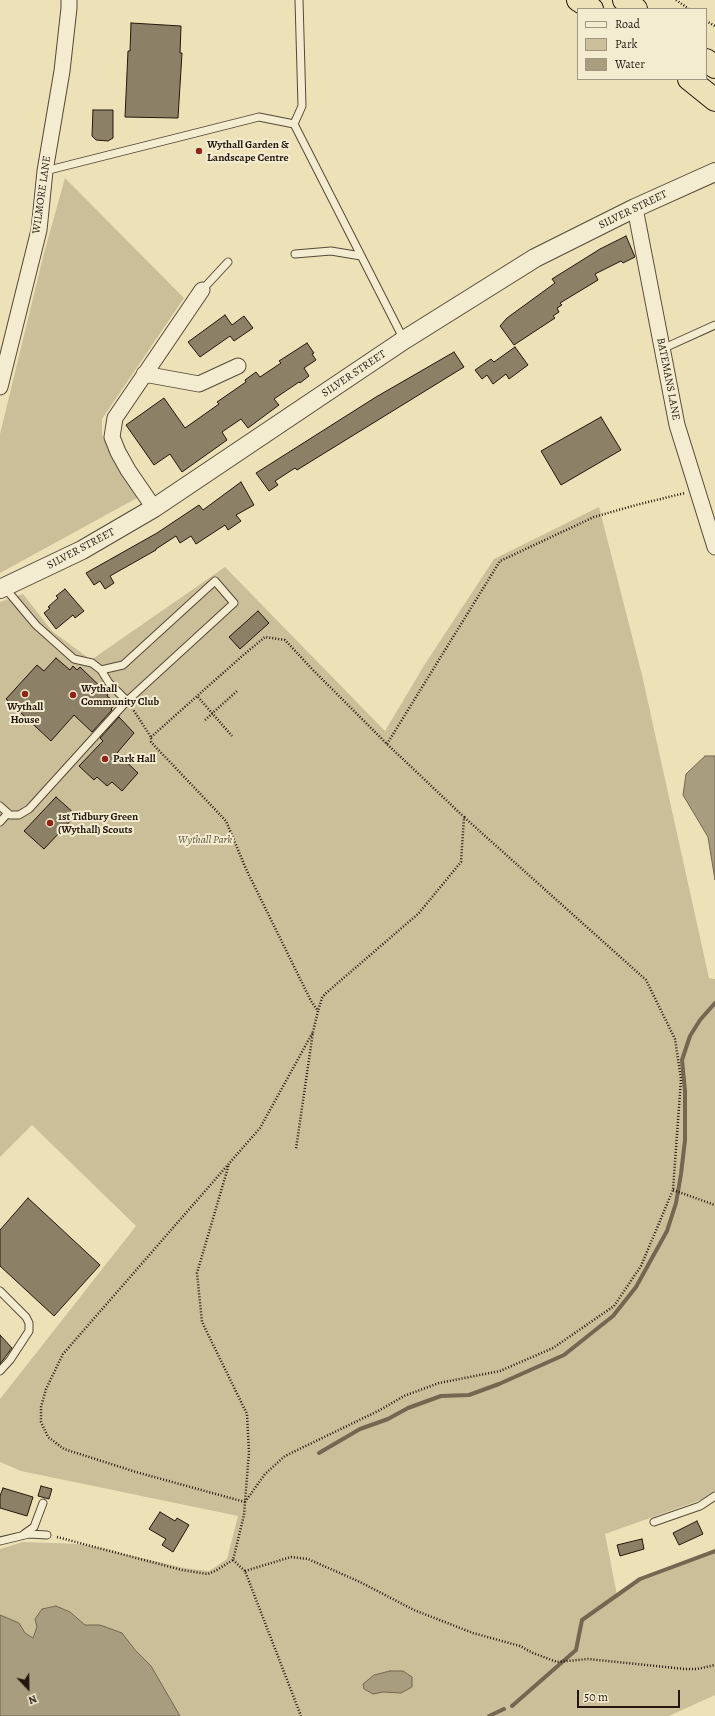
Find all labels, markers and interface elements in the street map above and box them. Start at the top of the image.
legend [577,8,707,80]
text: Road [615,16,640,32]
text: Park [615,36,638,52]
text: Water [615,56,645,72]
place label: Wythall Garden & Landscape Centre [207,138,289,164]
marker: Wythall Garden & Landscape Centre [194,146,204,156]
street label: WILMORE LANE [30,155,54,235]
street label: SILVER STREET [597,188,669,232]
street label: BATEMANS LANE [654,337,682,421]
street label: SILVER STREET [319,348,389,400]
street label: SILVER STREET [45,526,117,572]
place label: Wythall Community Club [81,682,159,708]
marker: Wythall House [20,689,30,699]
marker: Wythall Community Club [68,690,78,700]
place label: Wythall House [7,700,43,726]
place label: Park Hall [113,752,156,766]
marker: Park Hall [100,754,110,764]
place label: 1st Tidbury Green (Wythall) Scouts [58,810,138,836]
marker: 1st Tidbury Green (Wythall) Scouts [45,818,55,828]
park label: Wythall Park [178,833,232,847]
north arrow [8,1668,48,1708]
scale bar [579,1682,682,1708]
text: 50 m [584,1689,608,1705]
text: N [26,1691,39,1708]

